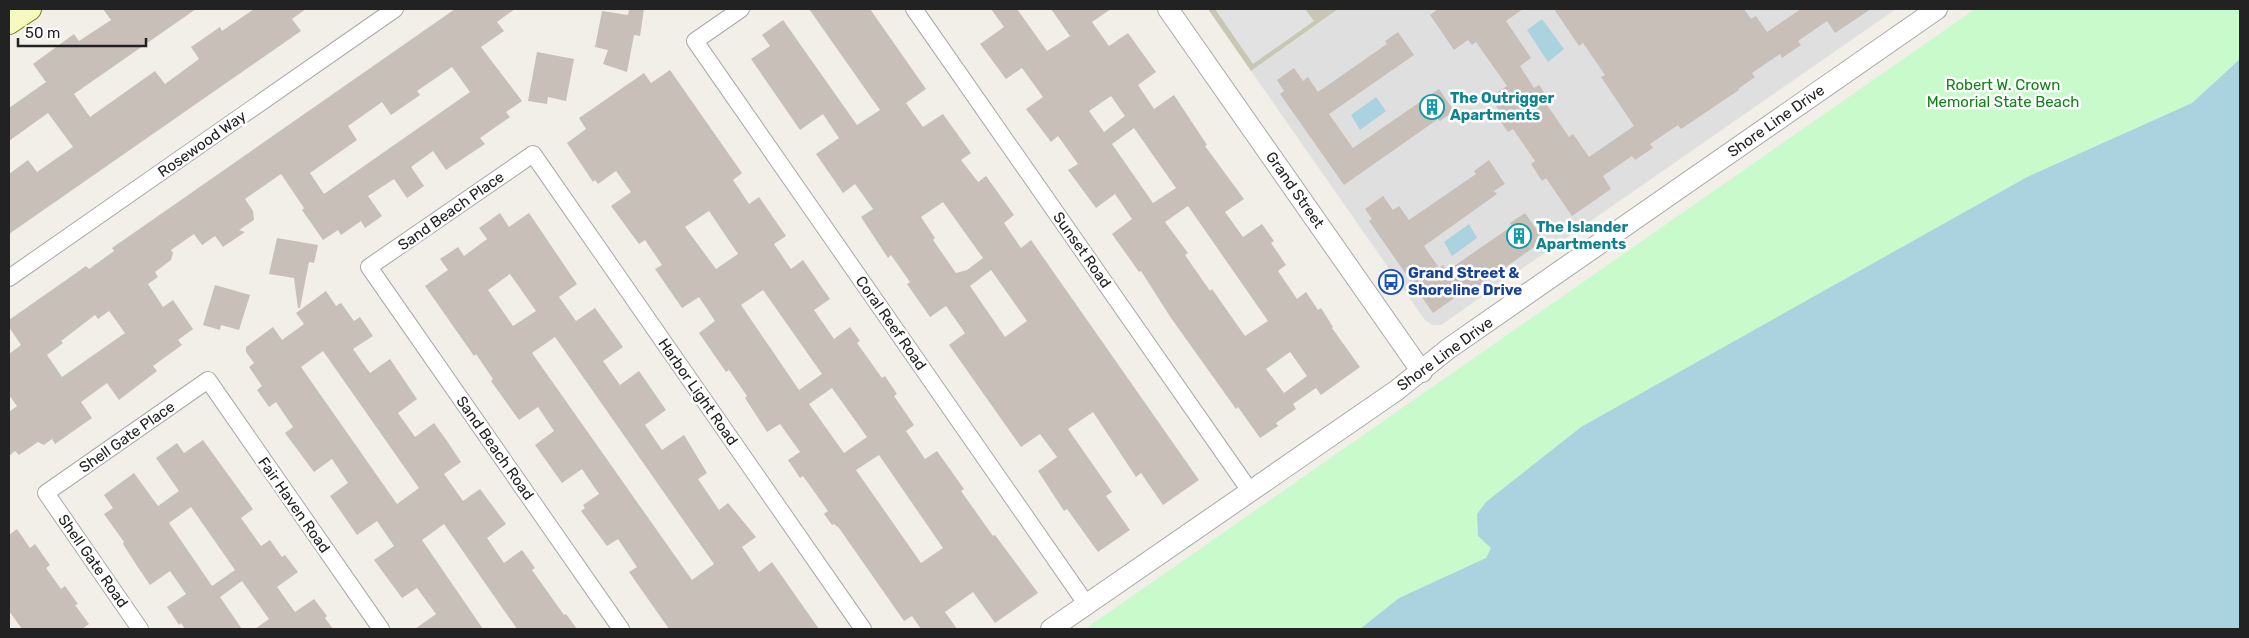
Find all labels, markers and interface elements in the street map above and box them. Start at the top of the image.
scale bar [18,15,145,47]
text: 50 m [25,24,60,42]
park label: Robert W. Crown Memorial State Beach [1927,76,2079,111]
street label: Shore Line Drive [1724,81,1828,161]
place label: The Outrigger Apartments [1450,89,1554,124]
building icon: The Outrigger Apartments [1419,94,1445,120]
street label: Rosewood Way [154,107,250,181]
street label: Grand Street [1262,148,1328,232]
street label: Sand Beach Place [395,168,507,254]
street label: Sunset Road [1049,209,1115,291]
place label: The Islander Apartments [1536,218,1628,253]
building icon: The Islander Apartments [1506,223,1532,249]
place label: Grand Street & Shoreline Drive [1408,264,1522,299]
bus stop icon: Grand Street & Shoreline Drive [1378,269,1404,295]
street label: Coral Reef Road [852,272,930,374]
street label: Shore Line Drive [1394,313,1496,395]
street label: Harbor Light Road [654,335,742,449]
street label: Sand Beach Road [452,393,538,503]
street label: Shell Gate Place [76,397,178,477]
street label: Fair Haven Road [254,454,334,556]
street label: Shell Gate Road [54,511,132,611]

